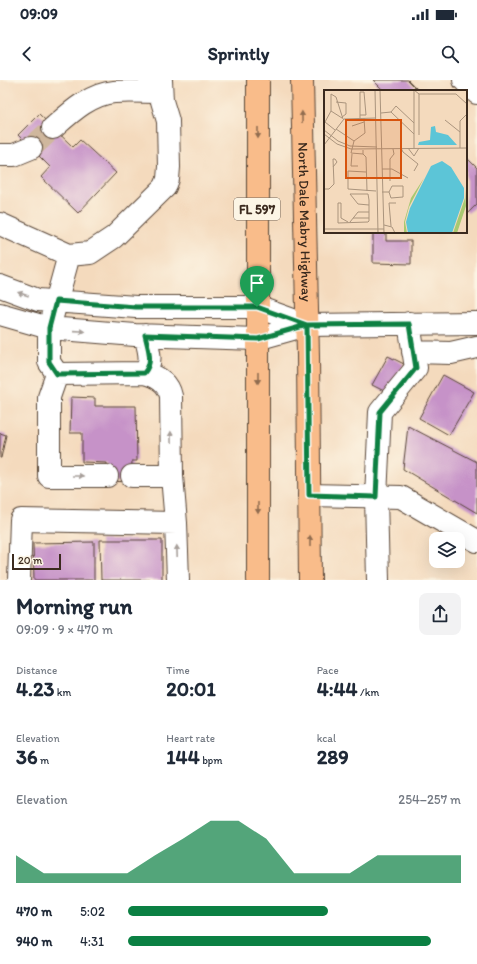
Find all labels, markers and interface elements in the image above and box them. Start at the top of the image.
text: 09:09 [20,5,58,23]
icon: back [16,43,38,65]
text: Sprintly [208,43,269,65]
icon: search [439,43,461,65]
inset map [324,90,467,233]
one-way arrow [299,111,306,123]
one-way arrow [255,127,261,140]
street label: North Dale Mabry Highway [294,142,315,302]
road number: FL 597 [234,198,280,220]
pin [240,266,274,307]
icon: arrive [246,272,268,294]
one-way arrow [17,291,29,297]
one-way arrow [73,327,85,334]
one-way arrow [255,372,261,385]
one-way arrow [168,430,174,443]
one-way arrow [72,473,85,479]
one-way arrow [255,502,261,515]
map controls [429,532,465,568]
button: layers [429,532,465,568]
one-way arrow [307,534,313,547]
one-way arrow [174,544,180,557]
scale bar [12,552,61,571]
text: 20 m [18,554,42,567]
text: Morning run [16,593,132,620]
button: share [419,593,461,635]
text: 09:09 · 9 × 470 m [16,622,113,637]
text: Distance [16,664,57,677]
text: Time [166,664,190,677]
text: Pace [317,664,339,677]
text: 4.23 [16,677,54,701]
text: 20:01 [166,677,216,701]
text: 4:44 [317,677,358,701]
text: km [54,686,71,699]
text: /km [358,686,379,699]
text: Elevation [16,732,60,745]
text: Heart rate [166,732,215,745]
text: kcal [317,732,336,745]
text: 36 [16,745,37,769]
text: 144 [166,745,200,769]
text: 289 [317,745,349,769]
text: m [37,754,49,767]
text: bpm [200,754,223,767]
text: Elevation [16,792,68,807]
text: 254–257 m [398,792,461,807]
text: 470 m [16,904,52,919]
text: 5:02 [80,904,105,919]
text: 940 m [16,934,52,949]
text: 4:31 [80,934,104,949]

